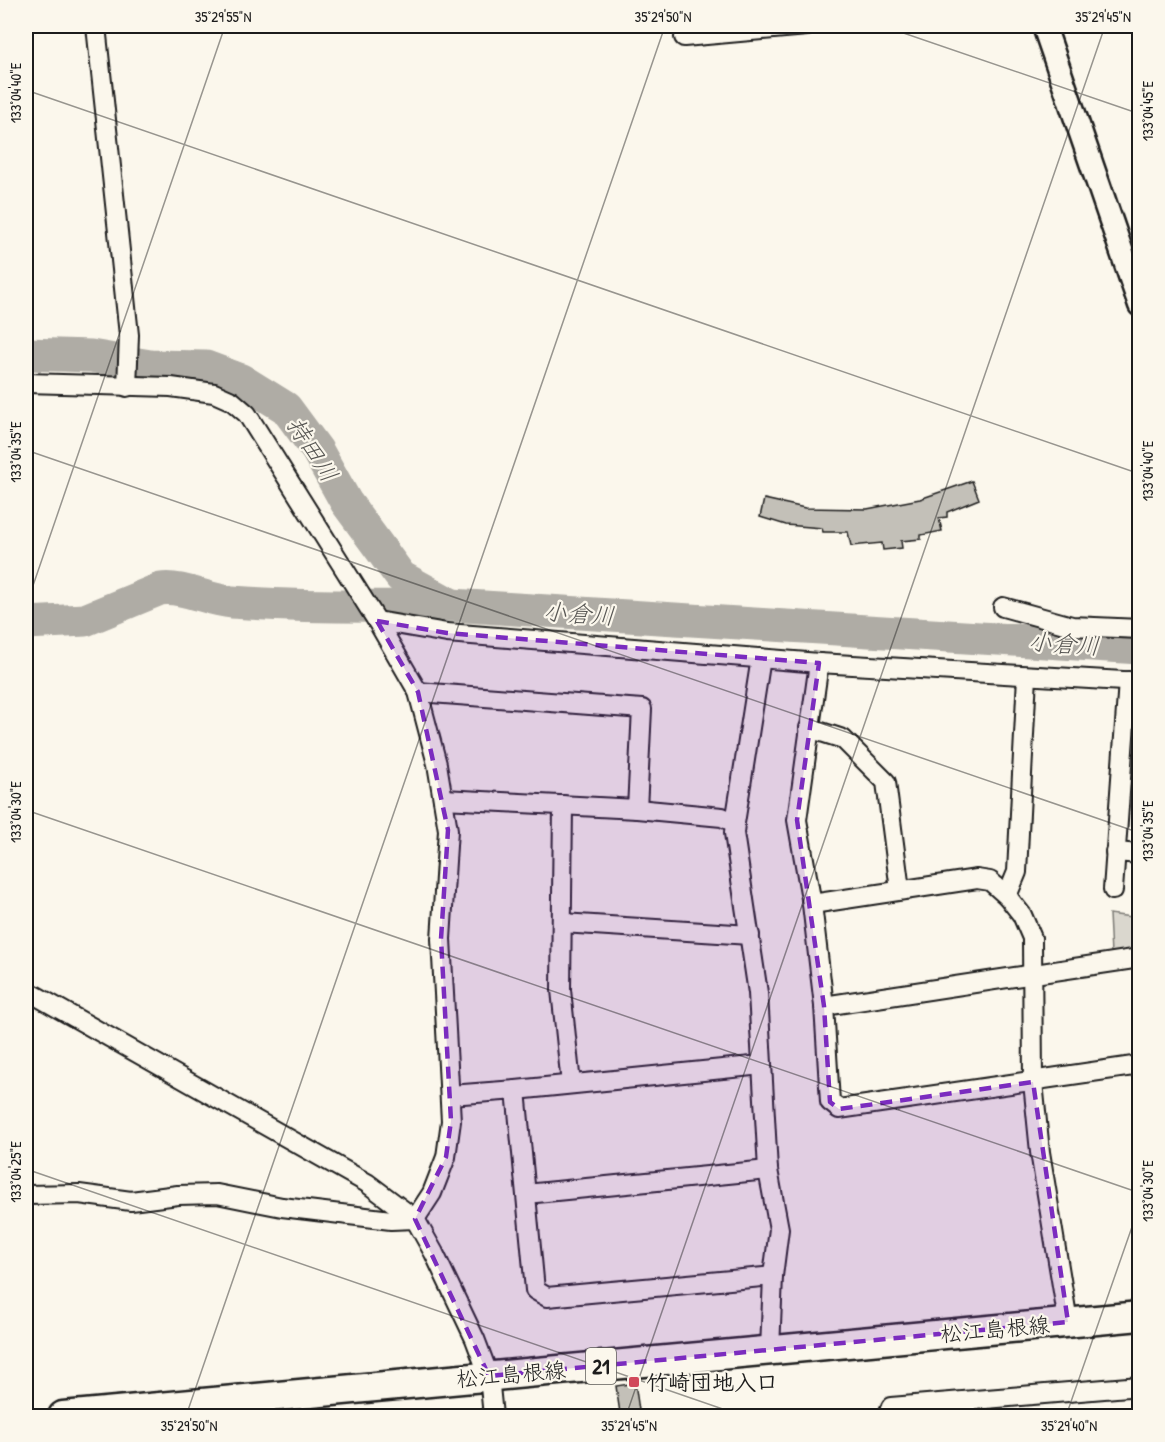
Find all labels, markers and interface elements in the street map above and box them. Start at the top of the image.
text: 35°29'55"N [195,6,251,27]
text: 35°29'50"N [634,6,692,27]
text: 35°29'45"N [1075,6,1131,27]
text: 133°04'40"E [5,62,26,123]
text: 133°04'45"E [1137,80,1158,141]
water label: 持田川 [280,410,346,488]
text: 133°04'35"E [5,421,26,483]
text: 133°04'40"E [1137,440,1158,501]
water label: 小倉川 [542,595,616,631]
water label: 小倉川 [1027,625,1101,661]
text: 133°04'30"E [5,781,26,843]
text: 133°04'35"E [1137,800,1158,862]
text: 133°04'25"E [5,1141,26,1203]
text: 133°04'30"E [1137,1160,1158,1222]
street label: 松江島根線 [939,1309,1051,1349]
road number: 21 [586,1348,616,1384]
street label: 松江島根線 [455,1354,567,1394]
place label: 竹崎団地入口 [646,1367,778,1397]
marker: 竹崎団地入口 [627,1375,641,1389]
text: 35°29'50"N [160,1415,218,1436]
text: 35°29'45"N [601,1415,657,1436]
text: 35°29'40"N [1041,1415,1097,1436]

